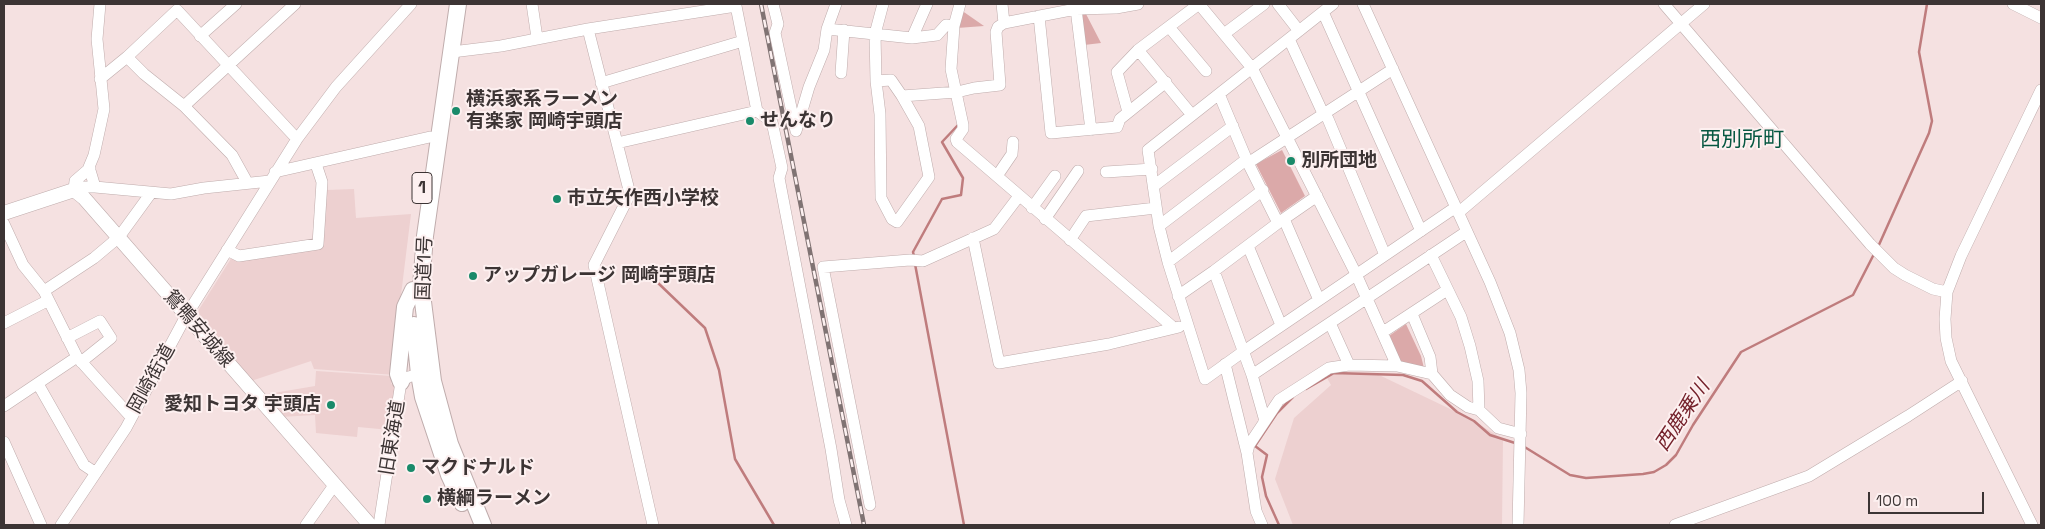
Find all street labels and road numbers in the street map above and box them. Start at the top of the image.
road number: 1 [412,172,432,204]
street label: 国道1号 [412,235,438,301]
street label: 鴛鴨安城線 [158,286,238,372]
street label: 岡崎街道 [124,340,180,418]
street label: 旧東海道 [376,399,410,477]

